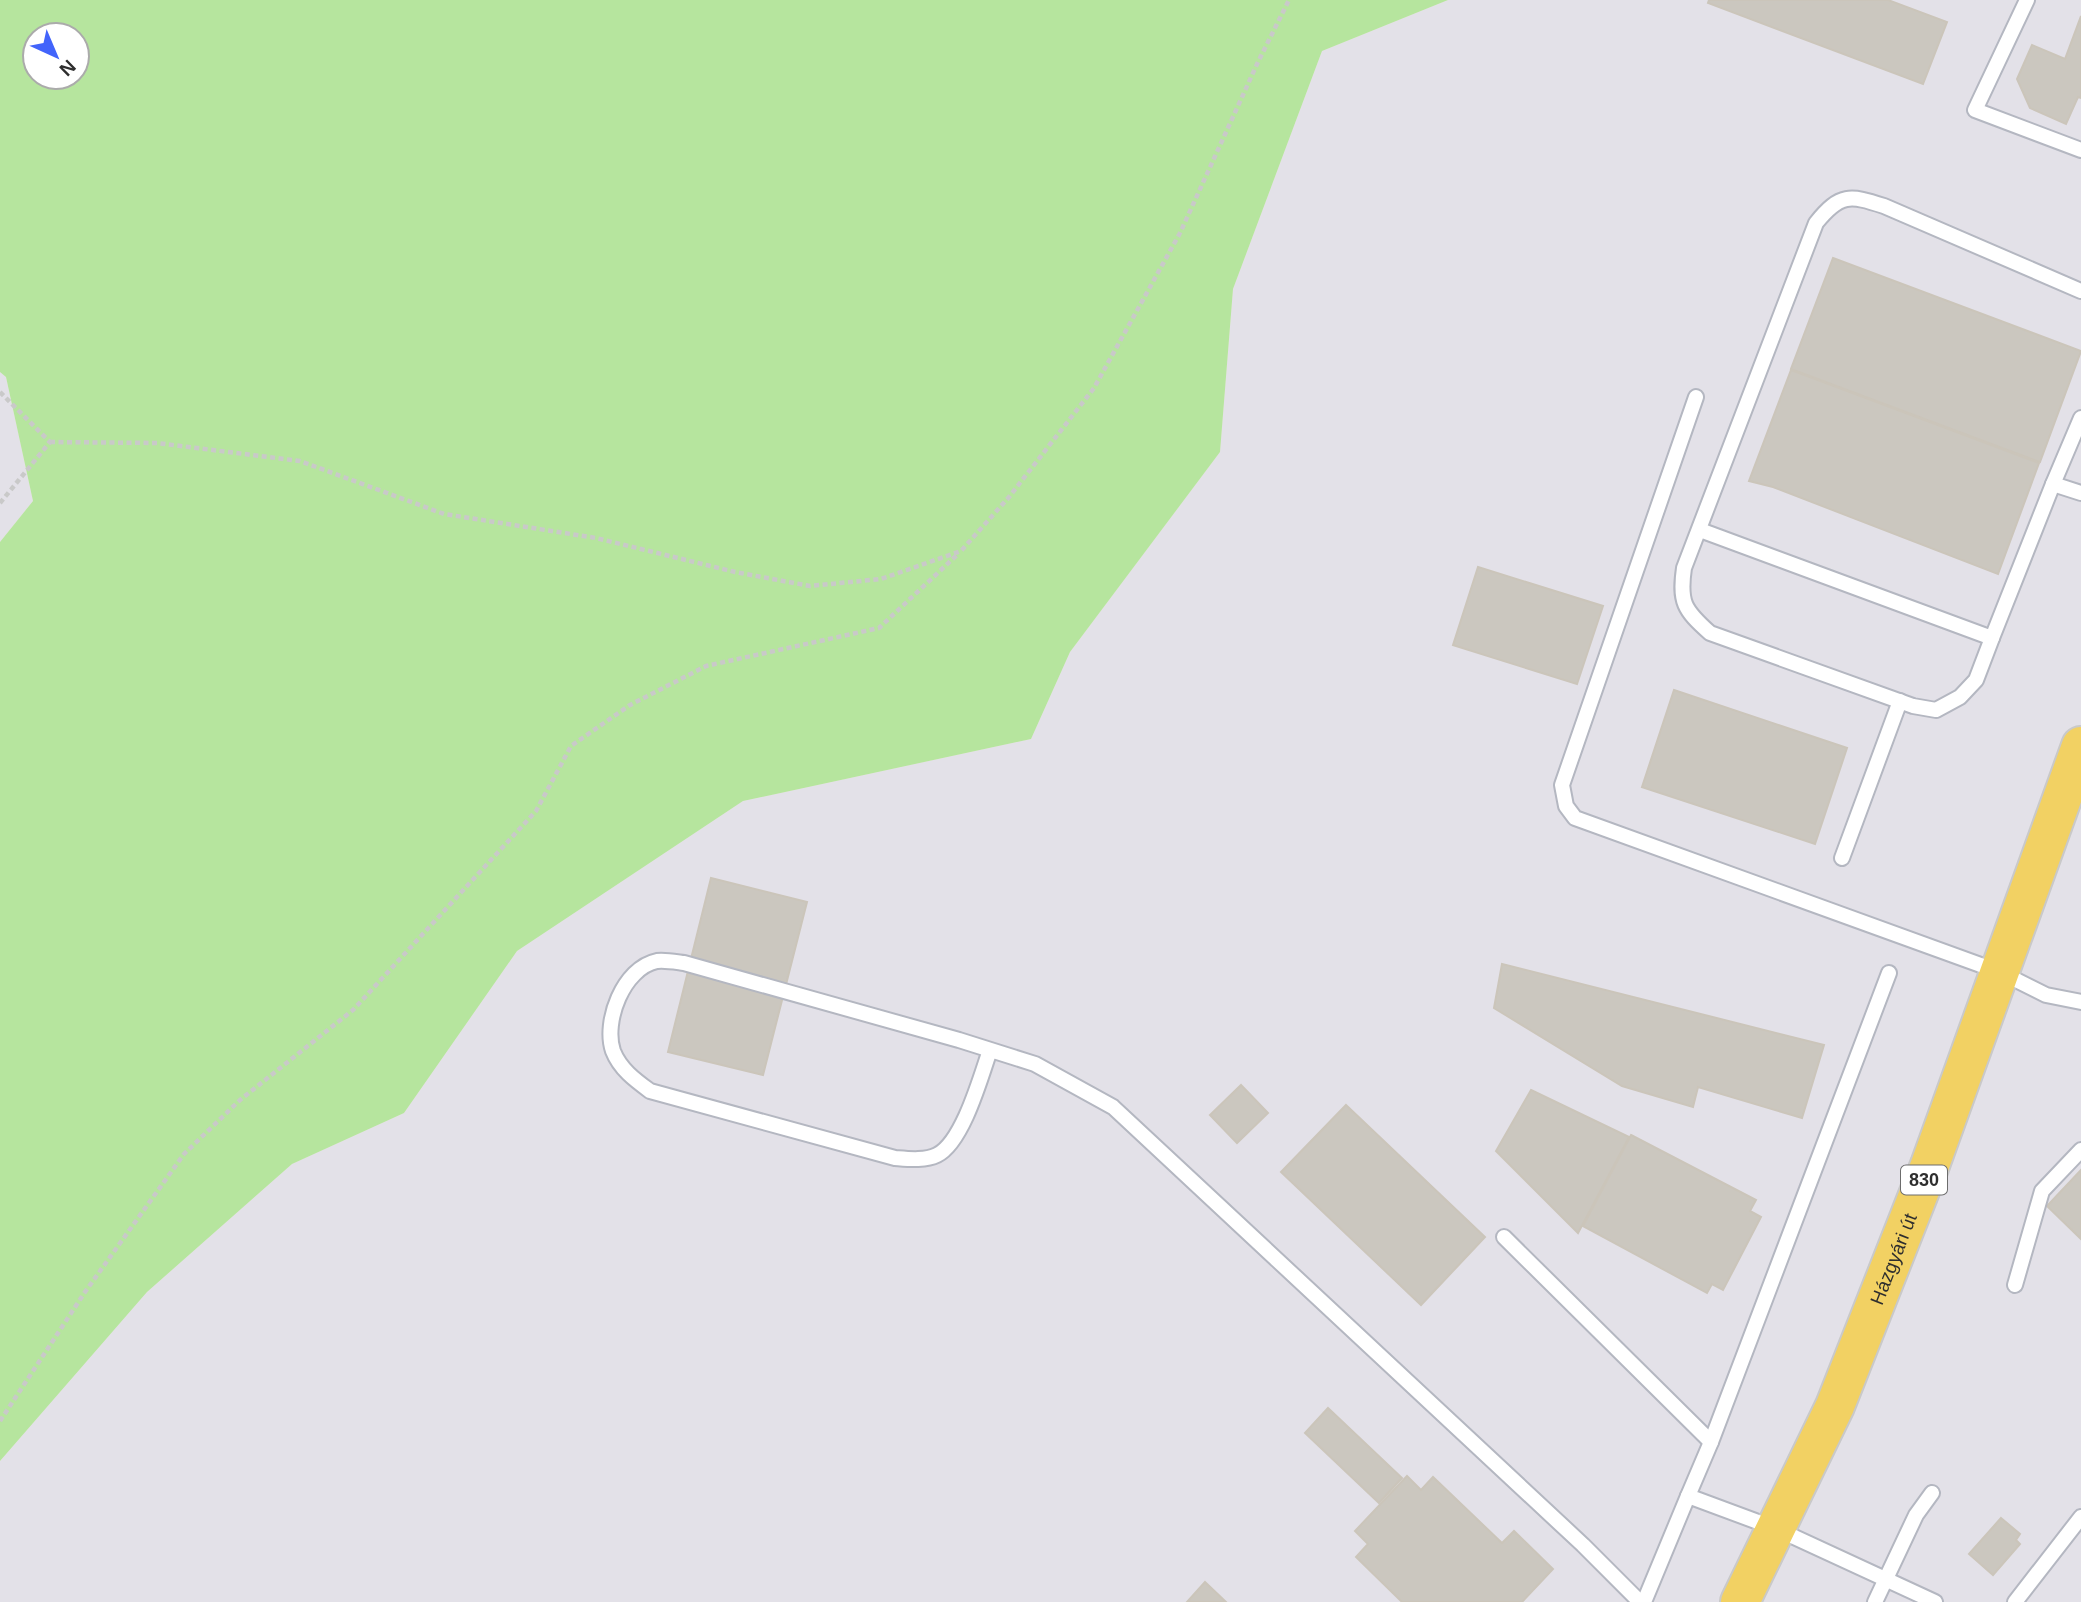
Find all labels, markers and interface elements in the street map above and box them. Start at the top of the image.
north arrow [21,21,91,91]
text: N [55,56,80,80]
road number: 830 [1901,1166,1947,1195]
street label: Házgyári út [1866,1210,1921,1308]

